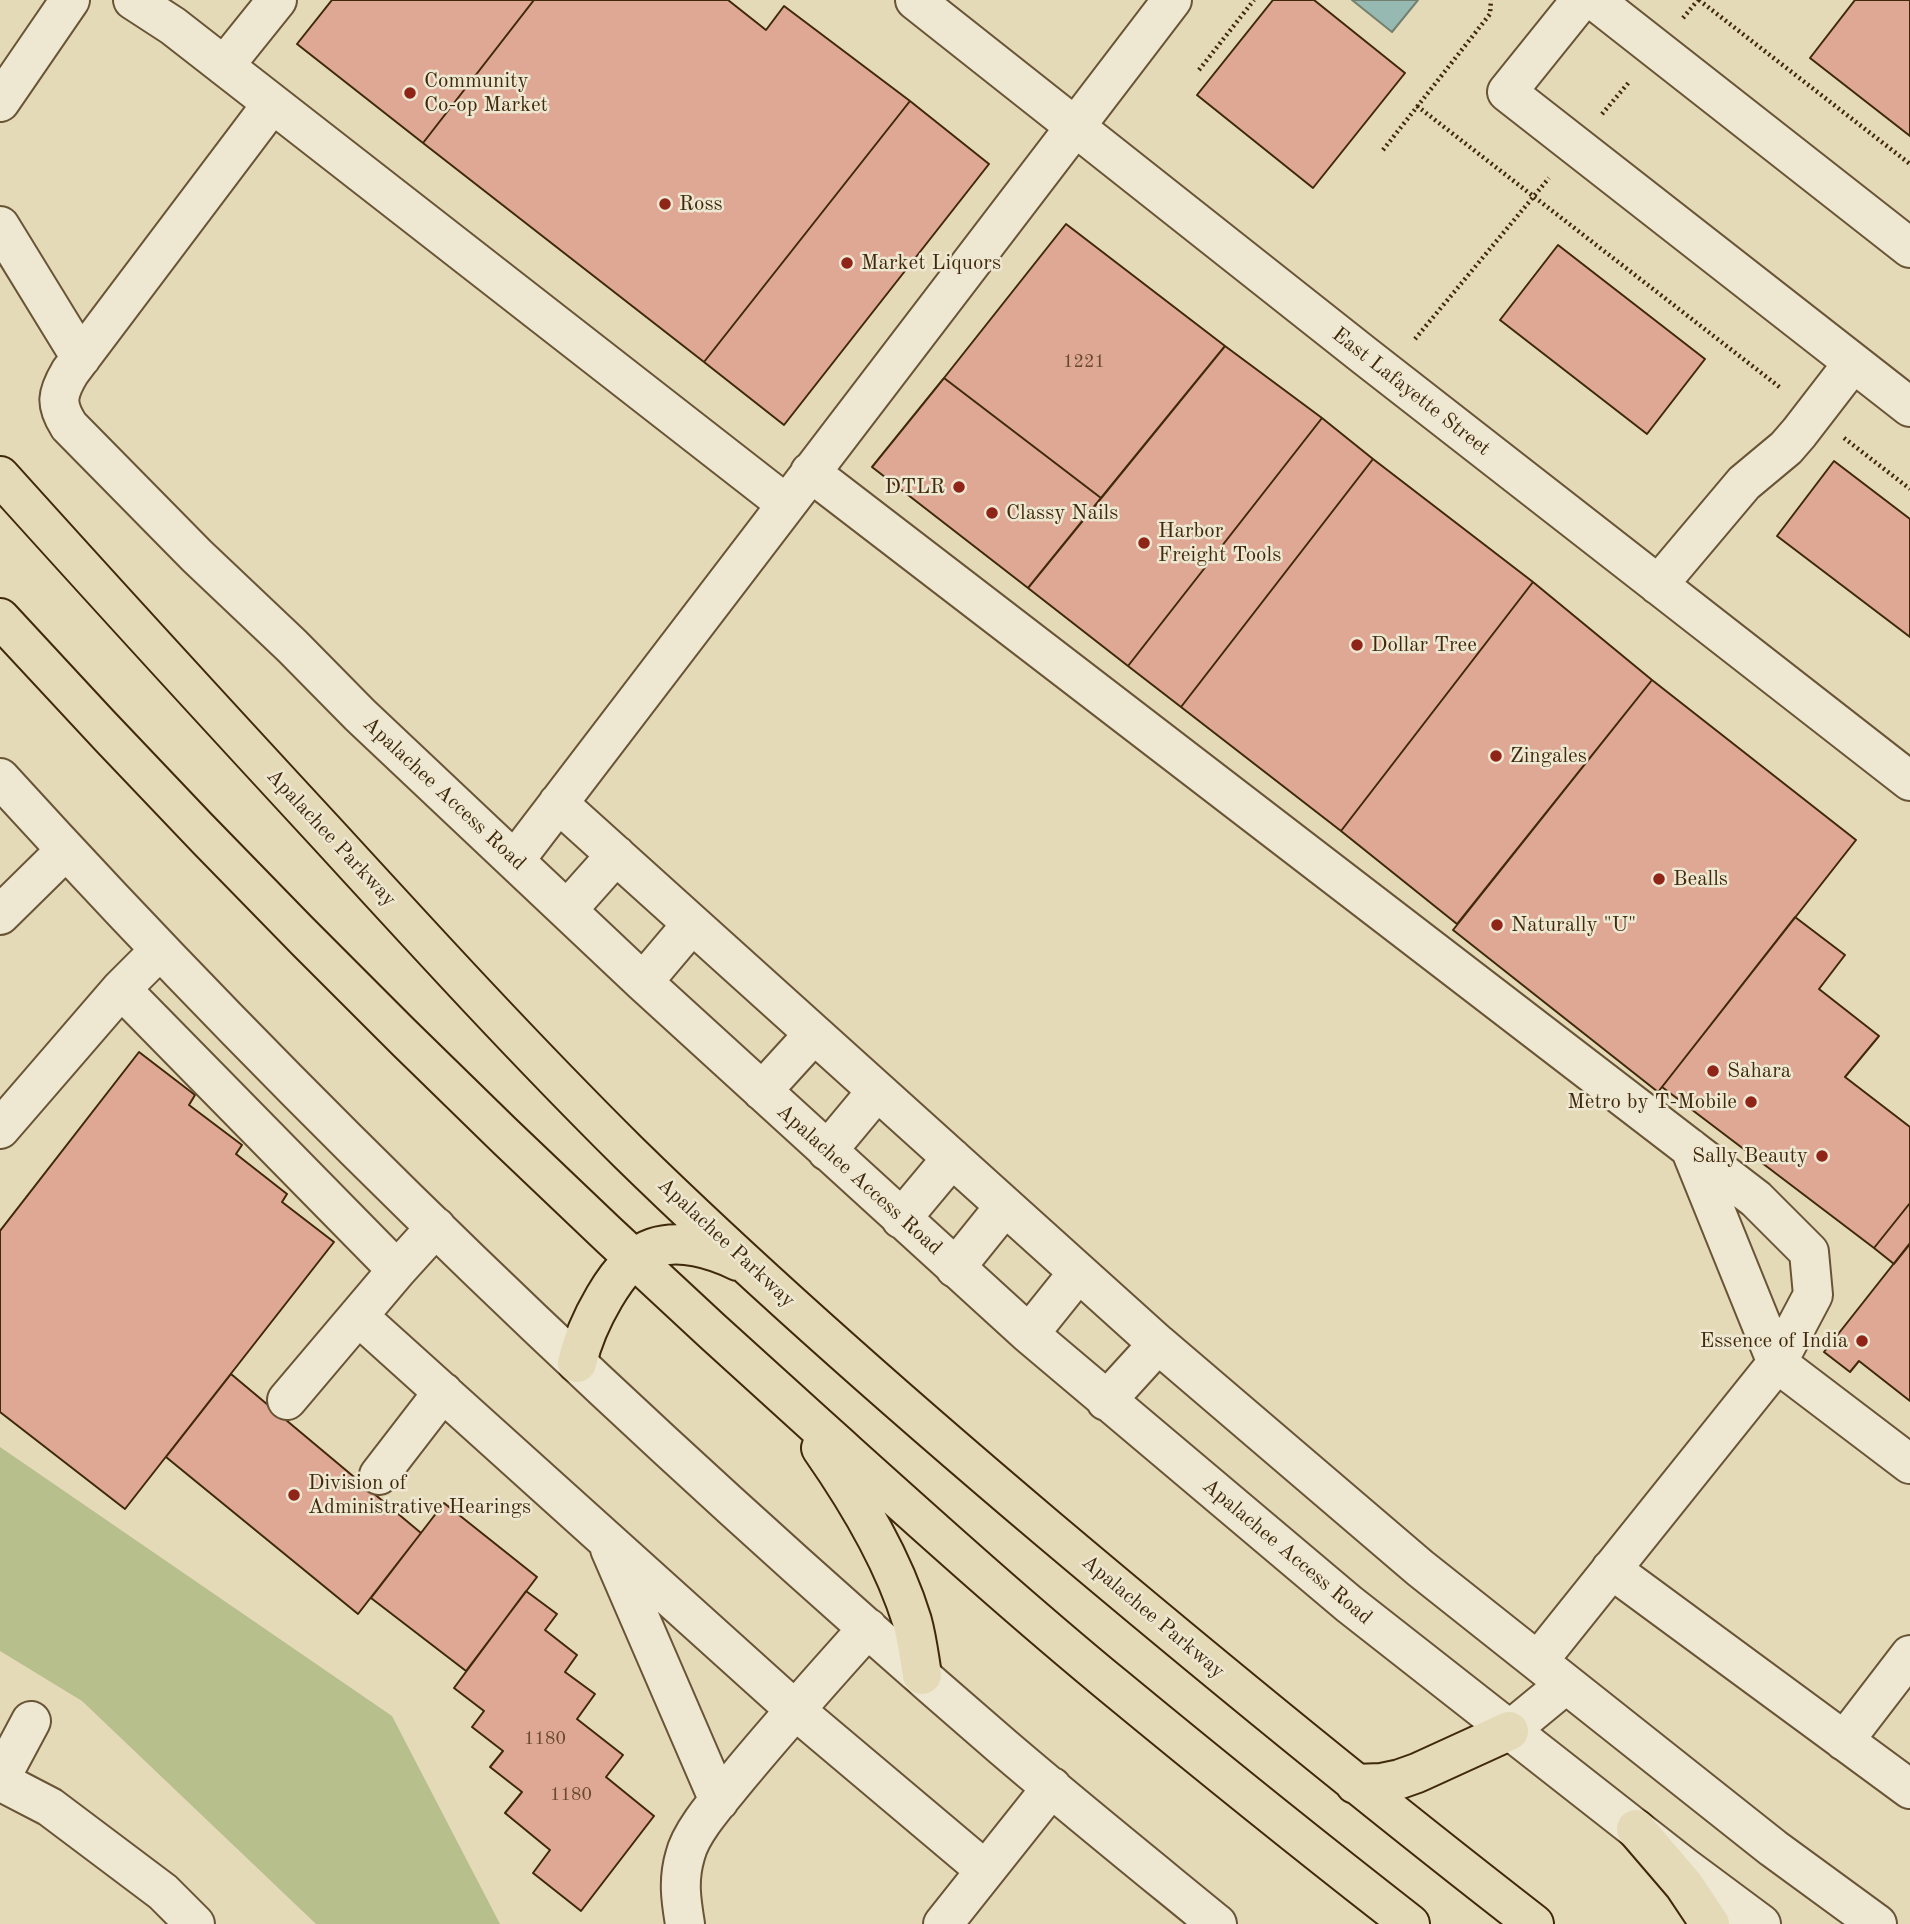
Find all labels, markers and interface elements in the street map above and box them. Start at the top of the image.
place label: Community Co-op Market [424,68,548,118]
marker: Community Co-op Market [402,85,418,101]
place label: Ross [679,191,723,217]
marker: Ross [657,196,673,212]
place label: Market Liquors [861,250,1001,276]
marker: Market Liquors [839,255,855,271]
street label: East Lafayette Street [1327,322,1495,462]
house number: 1221 [1063,351,1105,373]
place label: DTLR [885,474,945,500]
marker: DTLR [951,479,967,495]
place label: Classy Nails [1006,500,1118,526]
marker: Classy Nails [984,505,1000,521]
place label: Harbor Freight Tools [1158,518,1281,568]
marker: Harbor Freight Tools [1136,535,1152,551]
place label: Dollar Tree [1371,632,1477,658]
marker: Dollar Tree [1349,637,1365,653]
street label: Apalachee Access Road [357,712,531,876]
place label: Zingales [1510,743,1587,769]
marker: Zingales [1488,748,1504,764]
street label: Apalachee Parkway [261,764,401,912]
place label: Bealls [1673,866,1728,892]
marker: Bealls [1651,871,1667,887]
place label: Naturally "U" [1511,912,1636,938]
marker: Naturally "U" [1489,917,1505,933]
place label: Sahara [1727,1058,1791,1084]
marker: Sahara [1705,1063,1721,1079]
place label: Metro by T-Mobile [1567,1089,1737,1115]
marker: Metro by T-Mobile [1743,1094,1759,1110]
street label: Apalachee Access Road [771,1099,947,1261]
place label: Sally Beauty [1692,1143,1808,1169]
marker: Sally Beauty [1814,1148,1830,1164]
street label: Apalachee Parkway [652,1173,800,1313]
place label: Essence of India [1700,1328,1848,1354]
marker: Essence of India [1854,1333,1870,1349]
place label: Division of Administrative Hearings [308,1470,531,1520]
street label: Apalachee Access Road [1197,1474,1377,1630]
marker: Division of Administrative Hearings [286,1487,302,1503]
street label: Apalachee Parkway [1076,1550,1230,1684]
house number: 1180 [524,1728,566,1750]
house number: 1180 [550,1784,592,1806]

